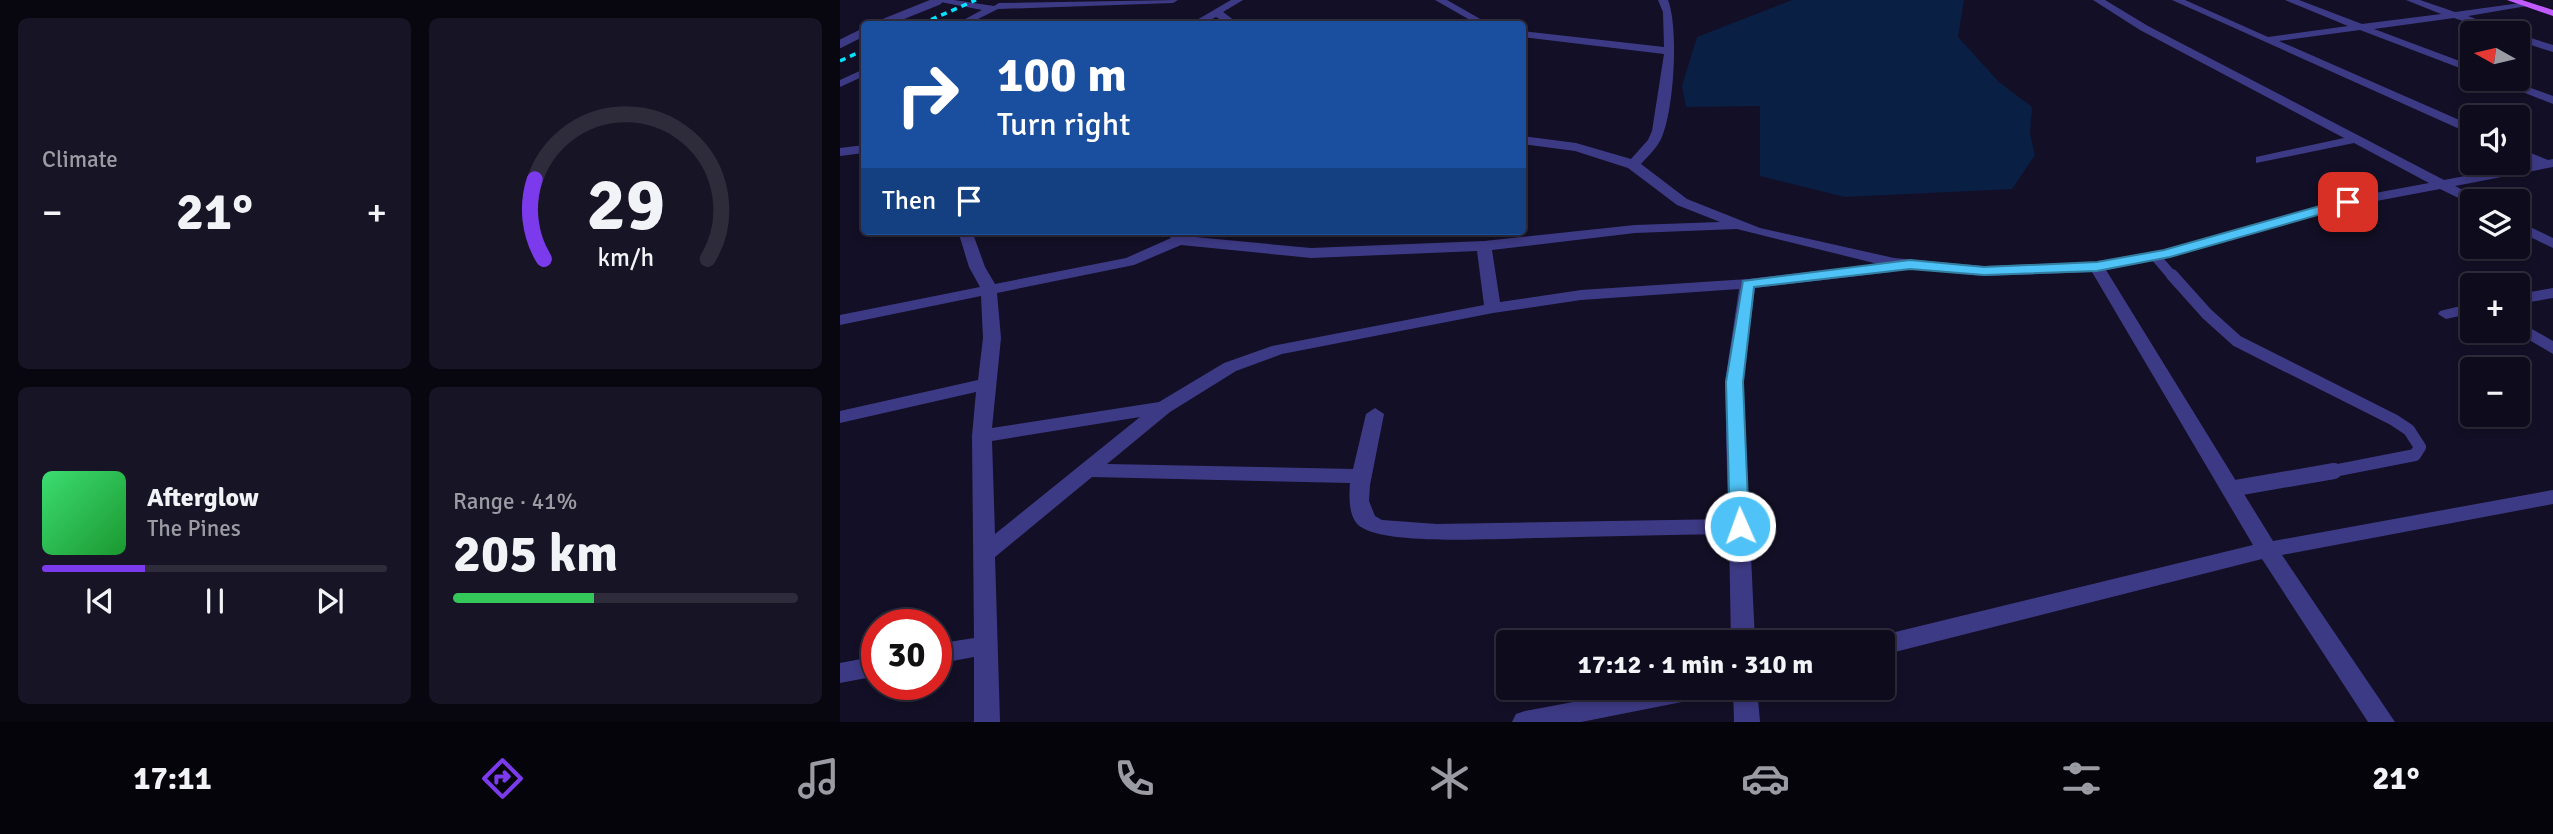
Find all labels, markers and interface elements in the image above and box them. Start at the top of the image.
north arrow [2460,21,2530,91]
map controls [2460,21,2530,427]
text: 100 m [997,45,1127,105]
icon: right [882,49,973,140]
text: Turn right [997,105,1130,144]
button: sound [2460,105,2530,175]
text: Climate [42,145,118,174]
text: 29 [586,162,665,251]
pin [2318,172,2378,232]
text: 21° [176,180,253,244]
icon: arrive [950,182,988,220]
icon: arrive [2329,183,2367,221]
text: Then [882,185,936,217]
text: − [42,189,63,236]
text: + [366,189,387,236]
button: layers [2460,189,2530,259]
text: km/h [597,242,654,273]
button: + [2460,273,2530,343]
button: − [2460,357,2530,427]
text: Afterglow [147,482,259,514]
text: Range · 41% [453,487,577,516]
position arrow [1703,489,1777,563]
text: The Pines [147,514,241,543]
text: 205 km [453,522,618,586]
icon: previous [81,582,119,620]
icon: pause [196,582,234,620]
icon: next [311,582,349,620]
speed limit sign: 30 [861,609,952,700]
text: 17:12 · 1 min · 310 m [1578,649,1813,681]
icon: directions [478,754,527,803]
icon: music [794,754,843,803]
icon: phone [1110,754,1159,803]
icon: climate [1425,754,1474,803]
icon: car [1741,754,1790,803]
icon: filters [2057,754,2106,803]
text: 17:11 [133,759,212,798]
text: 21° [2372,759,2420,798]

